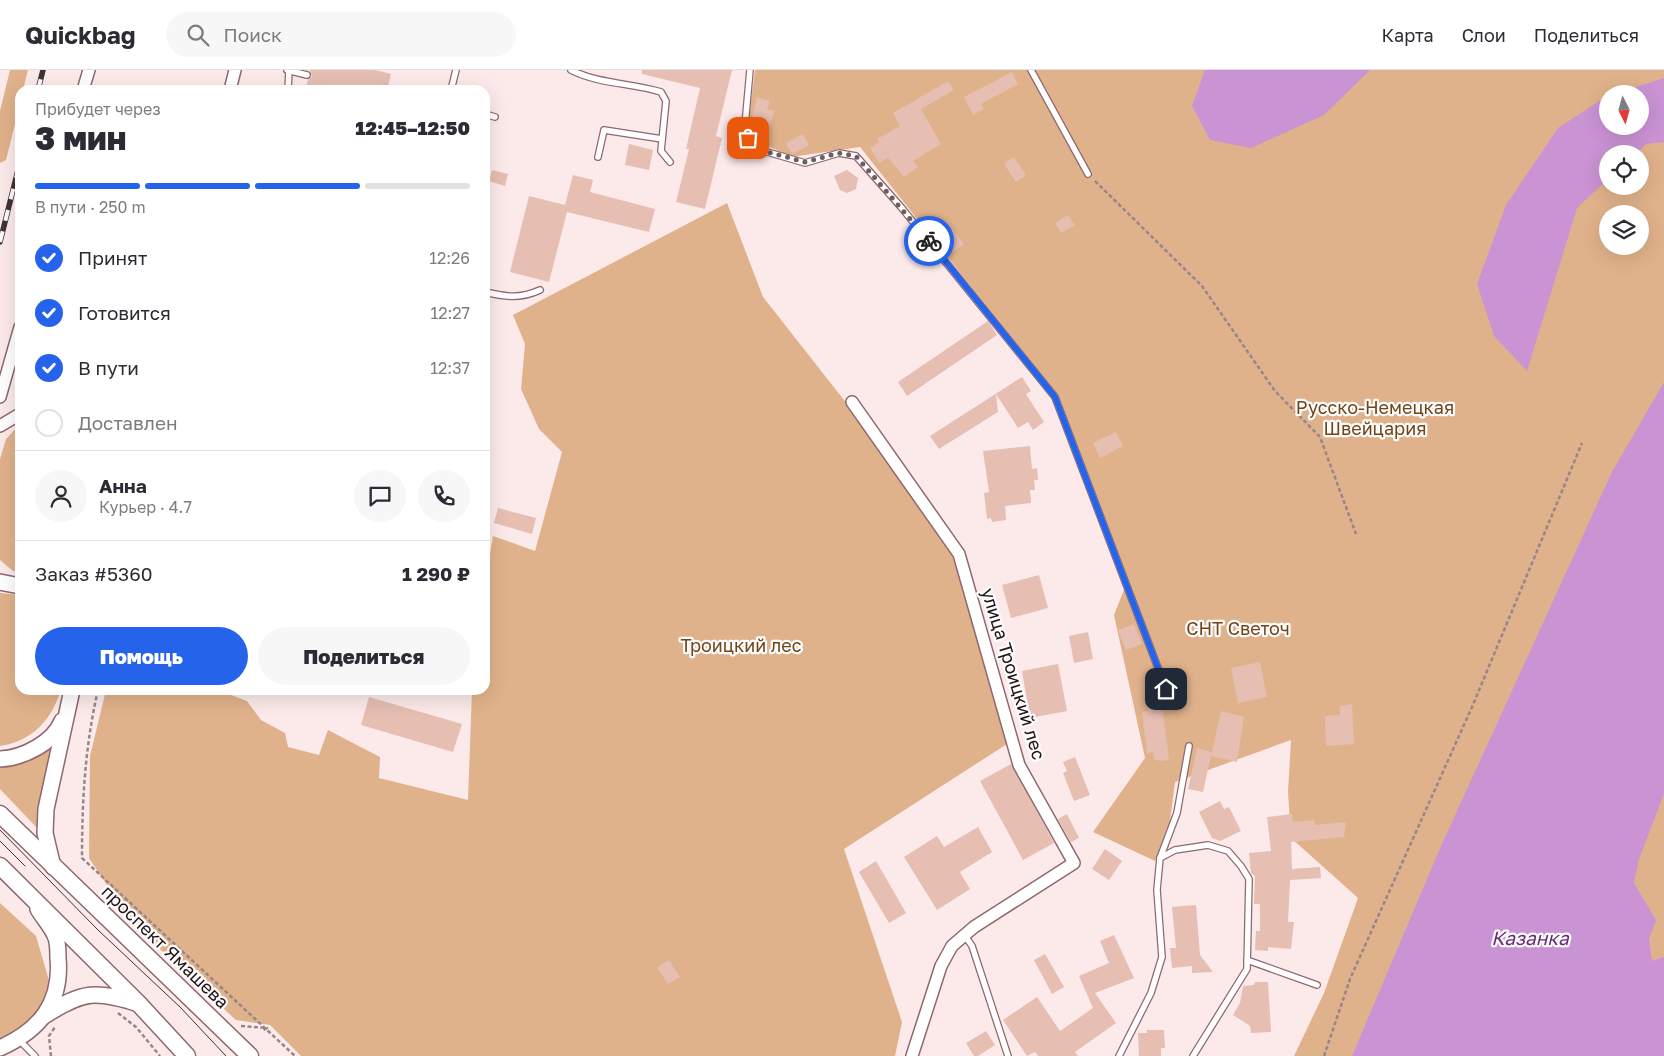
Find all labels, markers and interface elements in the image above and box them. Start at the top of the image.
search box [166,12,516,57]
text: Quickbag [25,20,136,49]
icon: search [184,21,212,49]
text: Поиск [224,23,282,46]
text: Карта [1382,24,1434,46]
text: Слои [1462,24,1506,46]
text: Поделиться [1534,24,1639,46]
north arrow [1599,85,1649,135]
map controls [1599,85,1649,255]
text: Прибудет через [35,99,161,119]
text: 12:45–12:50 [355,116,470,139]
pin [727,117,769,159]
text: 3 мин [35,119,126,157]
icon: bag [734,124,762,152]
button: locate [1599,145,1649,195]
text: В пути · 250 m [35,197,146,217]
button: layers [1599,205,1649,255]
courier [904,216,954,266]
icon: bike [915,227,943,255]
icon: check [35,244,63,272]
text: Принят [78,246,147,269]
text: 12:26 [429,248,470,268]
icon: check [35,299,63,327]
text: Готовится [78,301,171,324]
text: 12:27 [430,303,470,323]
icon: check [35,354,63,382]
text: В пути [78,356,139,379]
text: 12:37 [430,358,470,378]
park label: Русско-Немецкая Швейцария [1296,396,1454,439]
text: Доставлен [78,411,178,434]
button: person [35,470,87,522]
button: chat [354,470,406,522]
button: phone [418,470,470,522]
text: Анна [99,474,147,497]
text: Курьер · 4.7 [99,497,192,517]
text: Заказ #5360 [35,562,152,585]
text: 1 290 ₽ [402,562,470,585]
street label: улица Троицкий лес [977,585,1051,762]
park label: СНТ Светоч [1186,617,1290,639]
button: Помощь [35,627,248,685]
button: Поделиться [258,627,470,685]
park label: Троицкий лес [680,634,802,656]
pin [1145,668,1187,710]
icon: home [1152,675,1180,703]
street label: проспект Ямашева [98,880,234,1013]
water label: Казанка [1491,926,1570,949]

